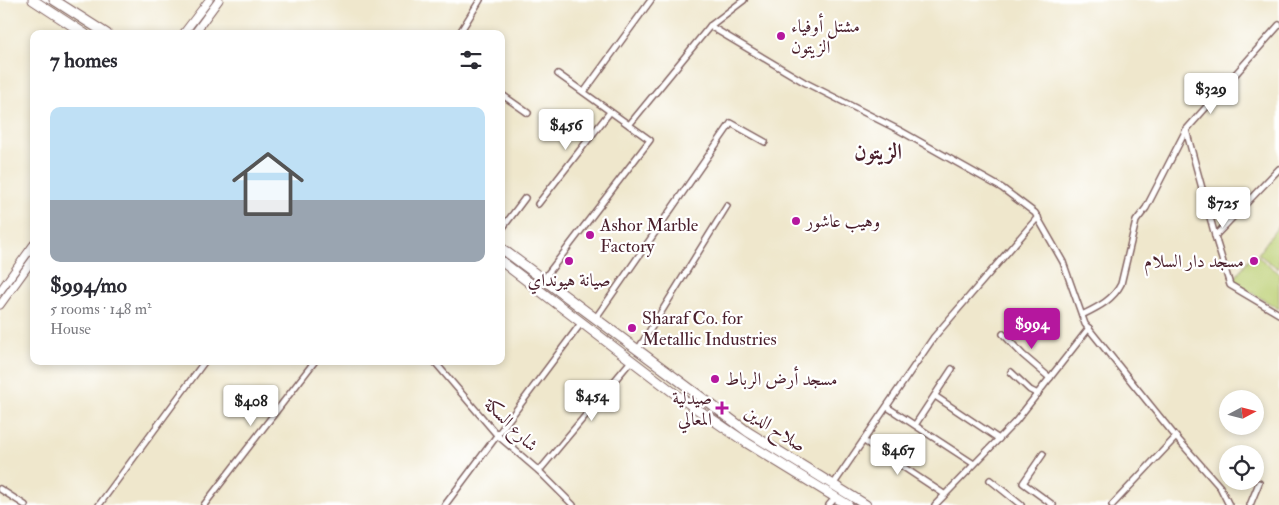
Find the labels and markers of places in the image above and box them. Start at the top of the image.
place label: مشتل أوفياء الزيتون [791,13,860,59]
marker: مشتل أوفياء الزيتون [775,30,787,42]
pin: $329 [1181,72,1241,115]
pin: $456 [536,108,596,151]
pin: $725 [1193,186,1253,229]
place label: وهيب عاشور [804,210,880,233]
place label: Ashor Marble Factory [599,214,699,258]
marker: وهيب عاشور [790,215,802,227]
marker: Ashor Marble Factory [584,229,596,241]
place label: مسجد دار السلام [1144,250,1244,277]
marker: صيانة هيونداي [563,255,575,267]
marker: مسجد دار السلام [1248,255,1260,267]
place label: صيانة هيونداي [527,269,611,295]
place label: Sharaf Co. for Metallic Industries [642,307,777,351]
pin: $994 [1002,308,1062,350]
marker: Sharaf Co. for Metallic Industries [626,322,638,334]
place label: مسجد أرض الرباط [725,366,837,391]
marker: مسجد أرض الرباط [709,373,721,385]
pin: $454 [562,380,622,422]
pin: $408 [221,384,281,427]
place label: صيدلية المعالي [672,387,712,434]
marker: صيدلية المعالي [716,402,728,414]
pin: $467 [868,434,928,476]

